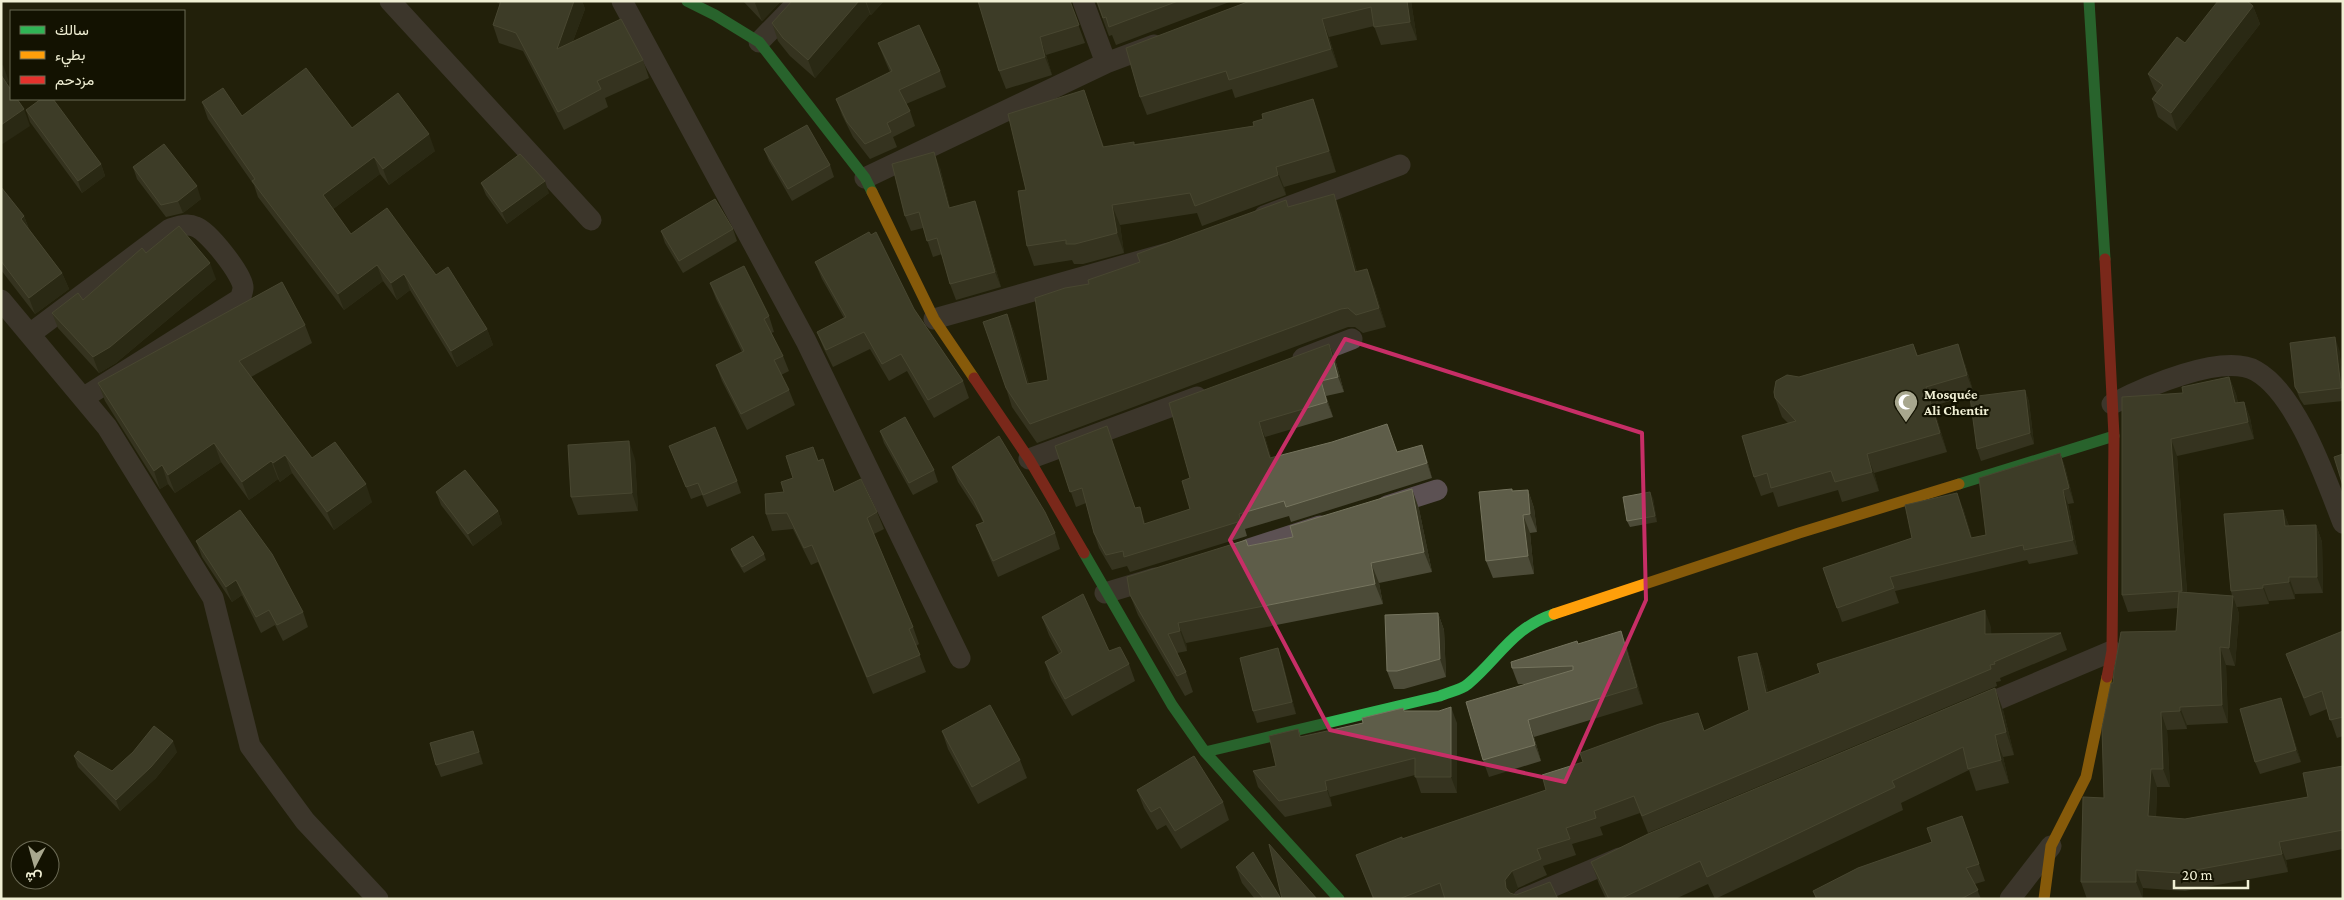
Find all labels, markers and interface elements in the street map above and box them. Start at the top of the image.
legend [10,10,185,100]
text: سالك [55,22,89,38]
text: بطيء [55,47,85,68]
text: مزدحم [55,72,94,90]
place label: Mosquée Ali Chentir [1923,386,1989,418]
mosque icon: Mosquée Ali Chentir [1893,389,1919,423]
north arrow [10,840,60,890]
scale bar [2174,858,2248,890]
text: 20 m [2182,867,2213,883]
text: ش [24,868,43,887]

